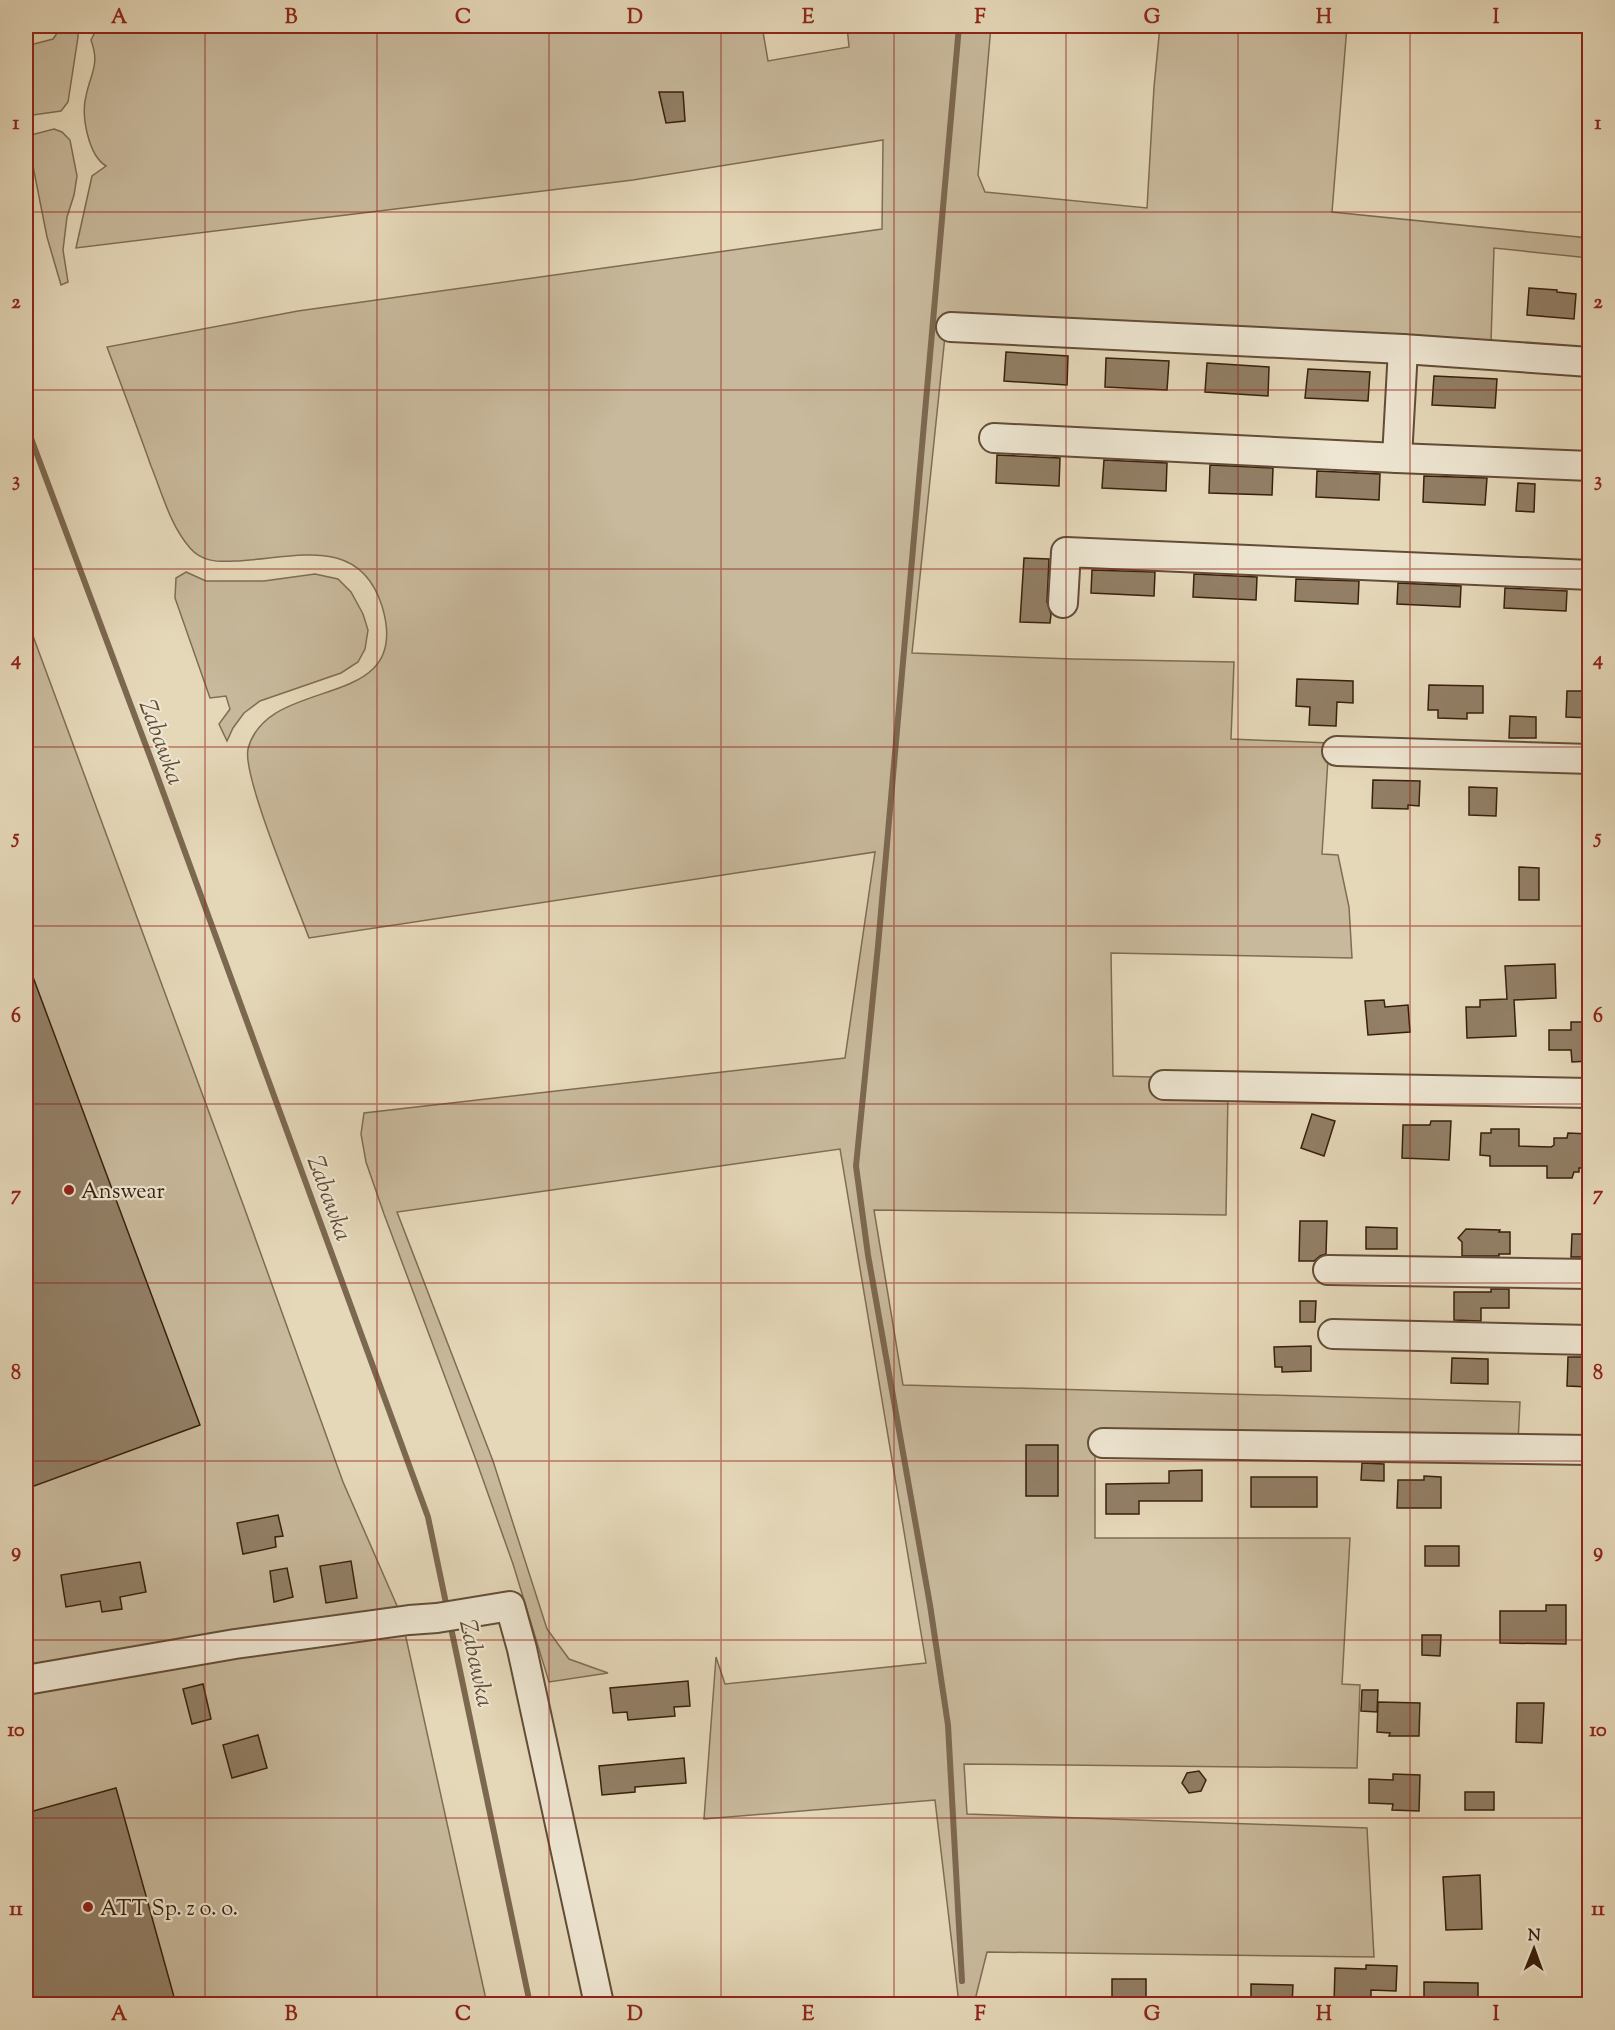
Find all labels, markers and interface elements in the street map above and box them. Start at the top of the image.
text: A [111,4,128,33]
text: B [285,4,298,33]
text: C [455,4,471,33]
text: D [627,4,643,33]
text: E [802,4,815,33]
text: F [974,4,986,33]
text: G [1144,4,1161,33]
text: H [1316,4,1332,33]
text: I [1493,4,1500,33]
text: 1 [13,110,20,139]
text: 1 [1595,110,1602,139]
text: 2 [11,289,21,318]
text: 2 [1593,289,1603,318]
text: 3 [12,467,20,496]
text: 3 [1594,467,1602,496]
text: 4 [10,646,21,675]
text: 4 [1592,646,1603,675]
water label: Zabawka [129,695,191,790]
text: 5 [11,824,20,853]
text: 5 [1593,824,1602,853]
text: 6 [11,1003,21,1032]
text: 6 [1593,1003,1603,1032]
water label: Zabawka [297,1151,359,1246]
place label: Answear [81,1177,165,1209]
text: 7 [11,1181,22,1210]
text: 7 [1593,1181,1604,1210]
marker: Answear [62,1183,76,1197]
text: 8 [11,1360,21,1389]
text: 8 [1593,1360,1603,1389]
text: 9 [11,1538,21,1567]
text: 9 [1593,1538,1603,1567]
water label: Zabawka [449,1617,501,1710]
text: 10 [7,1717,25,1746]
text: 10 [1589,1717,1607,1746]
place label: ATT Sp. z o. o. [100,1894,238,1926]
text: 11 [9,1896,23,1925]
text: 11 [1591,1896,1605,1925]
marker: ATT Sp. z o. o. [81,1900,95,1914]
north arrow [1504,1919,1564,1979]
text: N [1528,1925,1541,1948]
text: A [111,2001,128,2030]
text: B [285,2001,298,2030]
text: C [455,2001,471,2030]
text: D [627,2001,643,2030]
text: E [802,2001,815,2030]
text: F [974,2001,986,2030]
text: G [1144,2001,1161,2030]
text: H [1316,2001,1332,2030]
text: I [1493,2001,1500,2030]

